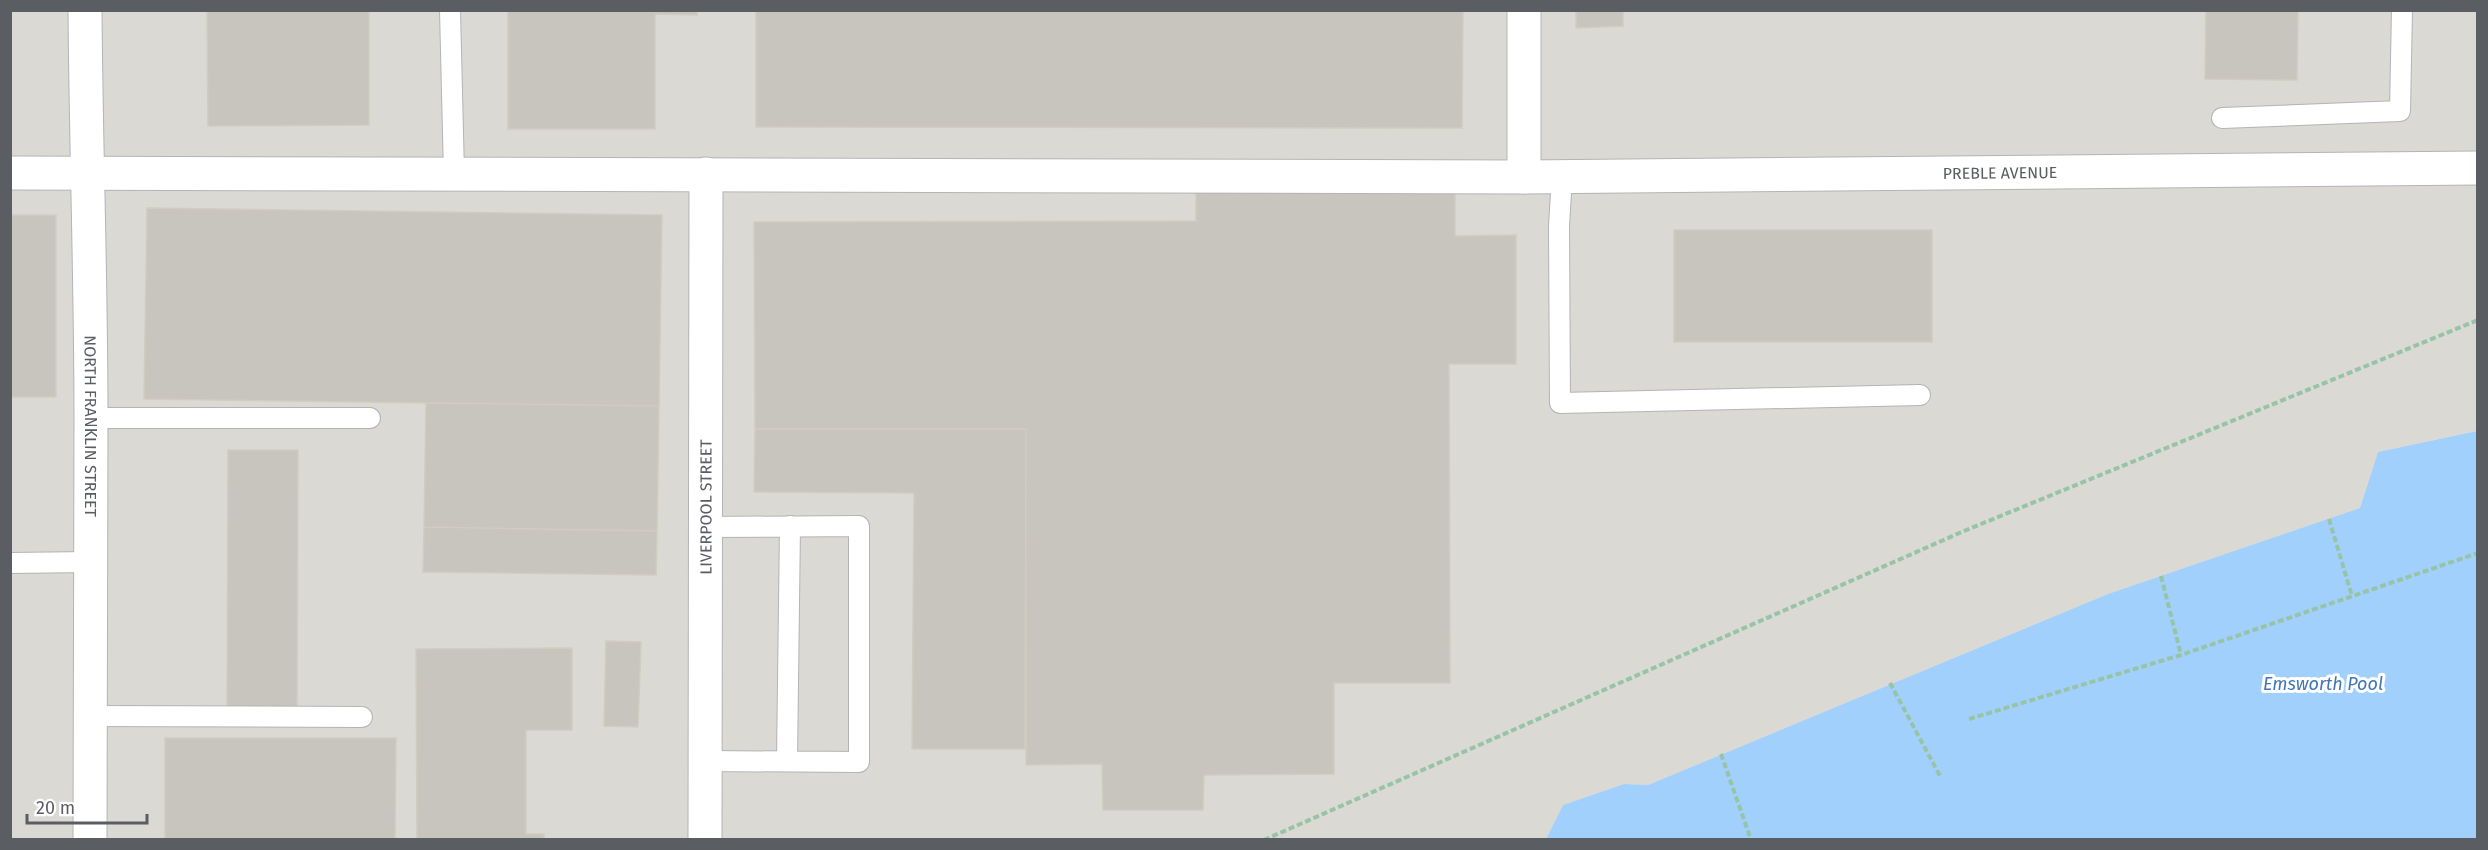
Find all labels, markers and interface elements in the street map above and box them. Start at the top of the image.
street label: PREBLE AVENUE [1943,162,2057,183]
street label: NORTH FRANKLIN STREET [81,335,101,518]
street label: LIVERPOOL STREET [696,439,715,575]
water label: Emsworth Pool [2263,673,2383,695]
scale bar [27,787,147,825]
text: 20 m [36,797,75,819]

